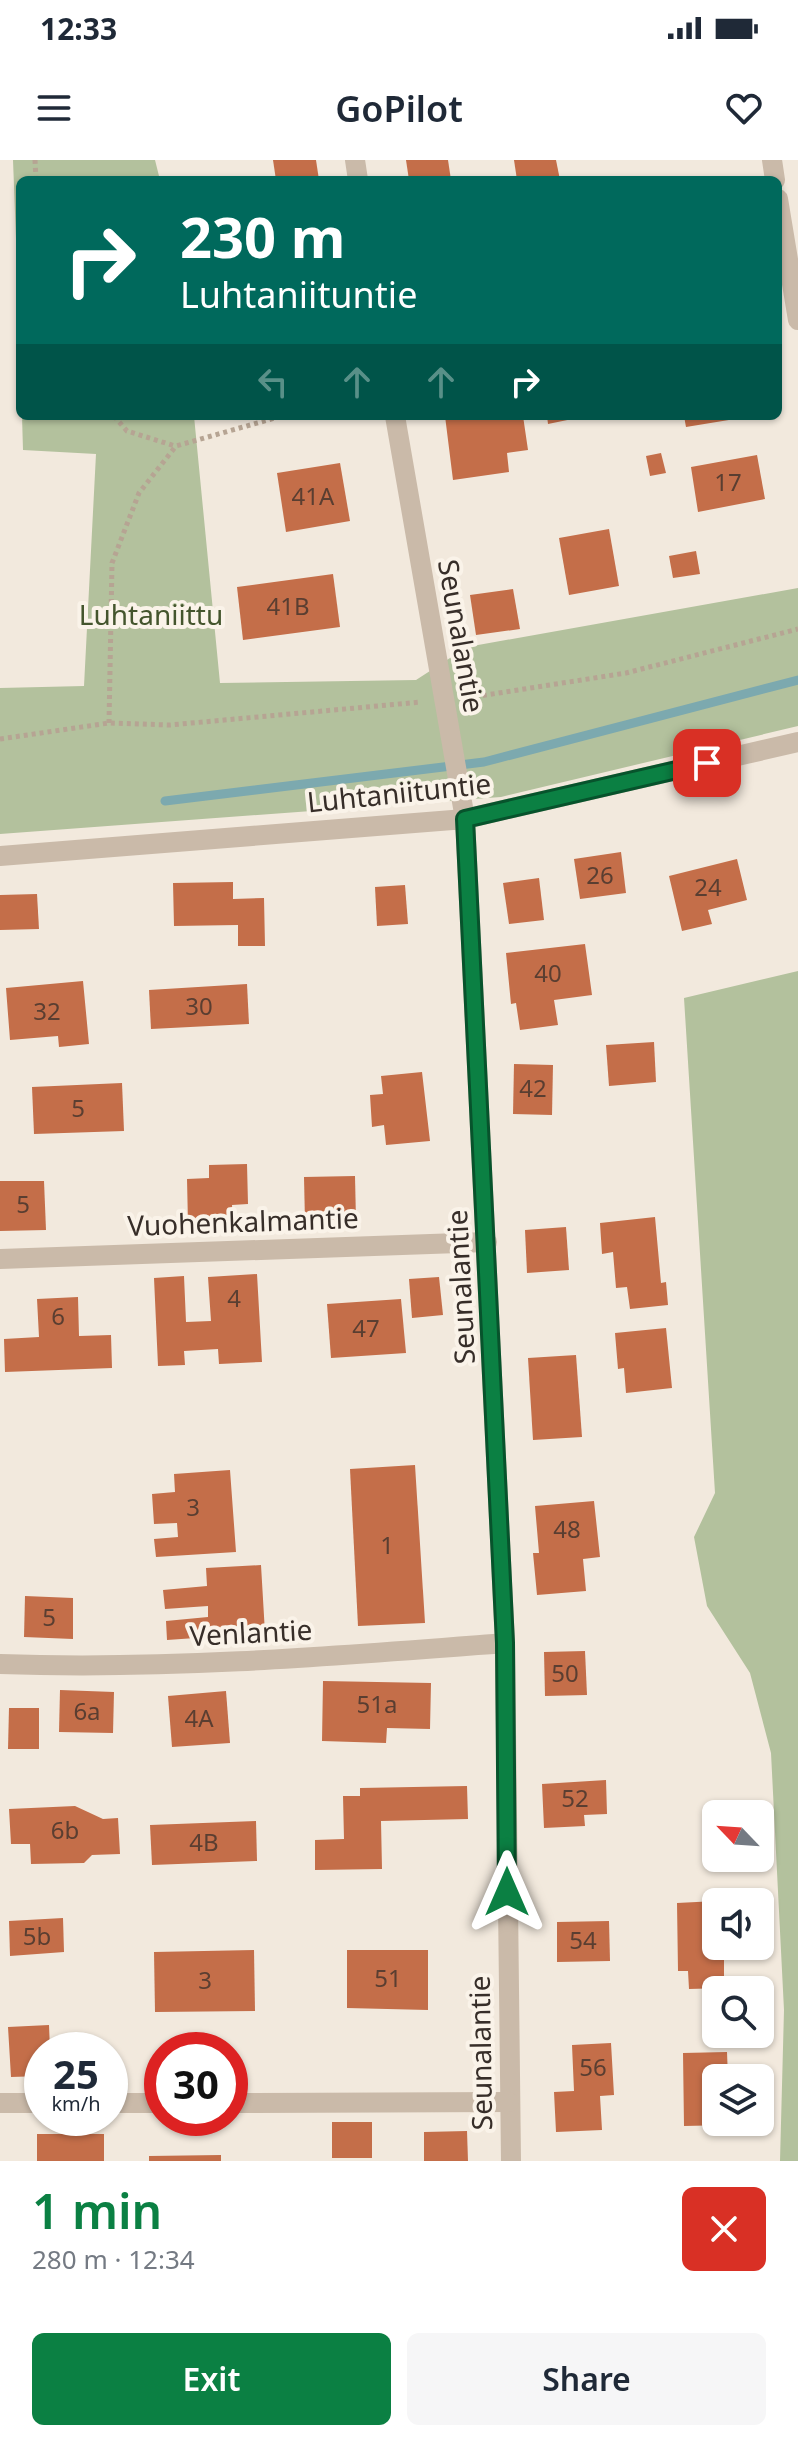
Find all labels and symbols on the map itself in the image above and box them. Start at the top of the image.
house number: 17 [714,465,742,498]
house number: 41A [292,479,335,512]
street label: Seunalantie [430,556,494,715]
house number: 41B [266,589,310,622]
park label: Luhtaniittu [79,595,223,633]
pin [673,729,741,797]
street label: Luhtaniituntie [305,763,493,821]
house number: 26 [586,858,614,891]
house number: 24 [694,870,722,903]
house number: 40 [534,956,562,989]
house number: 30 [185,989,213,1022]
house number: 32 [33,994,61,1027]
house number: 42 [519,1071,547,1104]
house number: 5 [71,1091,85,1124]
house number: 5 [16,1187,30,1220]
street label: Vuohenkalmantie [127,1198,359,1244]
street label: Seunalantie [437,1209,483,1365]
house number: 4 [227,1281,241,1314]
house number: 6 [51,1299,65,1332]
house number: 47 [352,1311,380,1344]
house number: 3 [186,1490,200,1523]
house number: 48 [553,1512,581,1545]
house number: 1 [380,1528,394,1561]
house number: 5 [42,1600,56,1633]
street label: Venlantie [189,1610,313,1654]
house number: 50 [551,1656,579,1689]
house number: 51a [357,1687,397,1720]
house number: 6a [73,1694,101,1727]
house number: 4A [184,1701,214,1734]
house number: 52 [561,1781,589,1814]
north arrow [702,1800,774,1872]
house number: 6b [51,1813,79,1846]
house number: 4B [189,1825,219,1858]
position arrow [465,1850,549,1934]
house number: 5b [23,1919,51,1952]
house number: 54 [569,1923,597,1956]
house number: 51 [374,1961,402,1994]
house number: 3 [198,1963,212,1996]
street label: Seunalantie [460,1975,500,2131]
speed limit sign: 30 [144,2032,248,2136]
house number: 56 [579,2050,607,2083]

